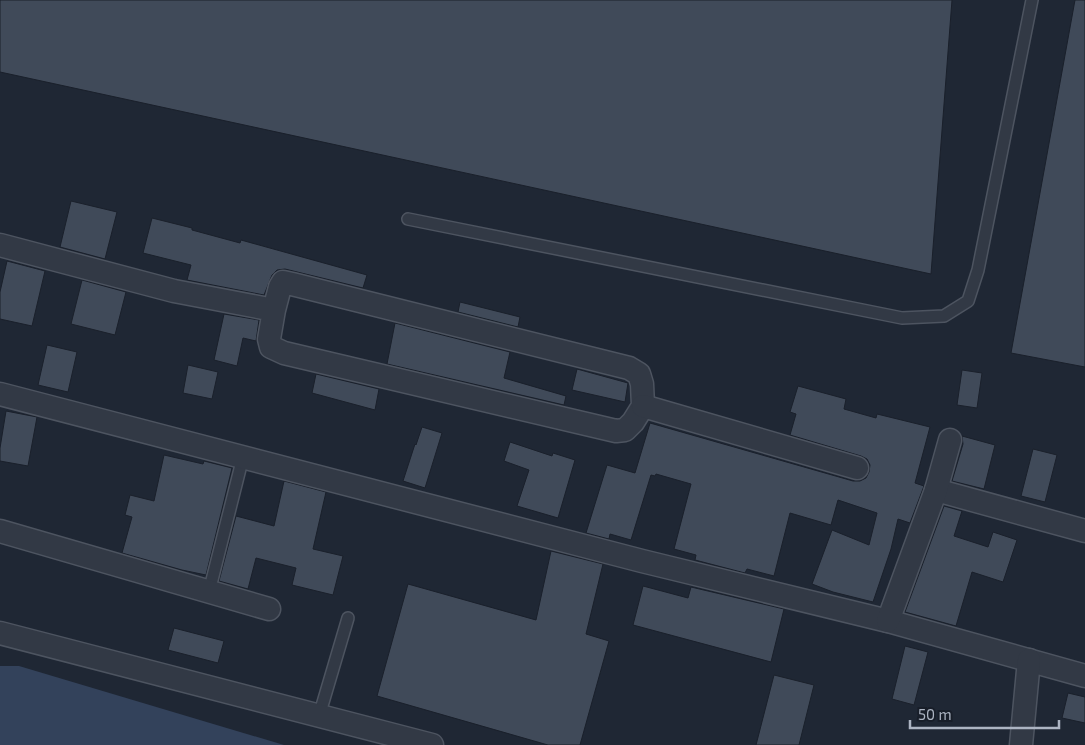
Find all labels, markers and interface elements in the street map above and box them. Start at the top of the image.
scale bar [910,698,1059,730]
text: 50 m [918,705,952,723]

